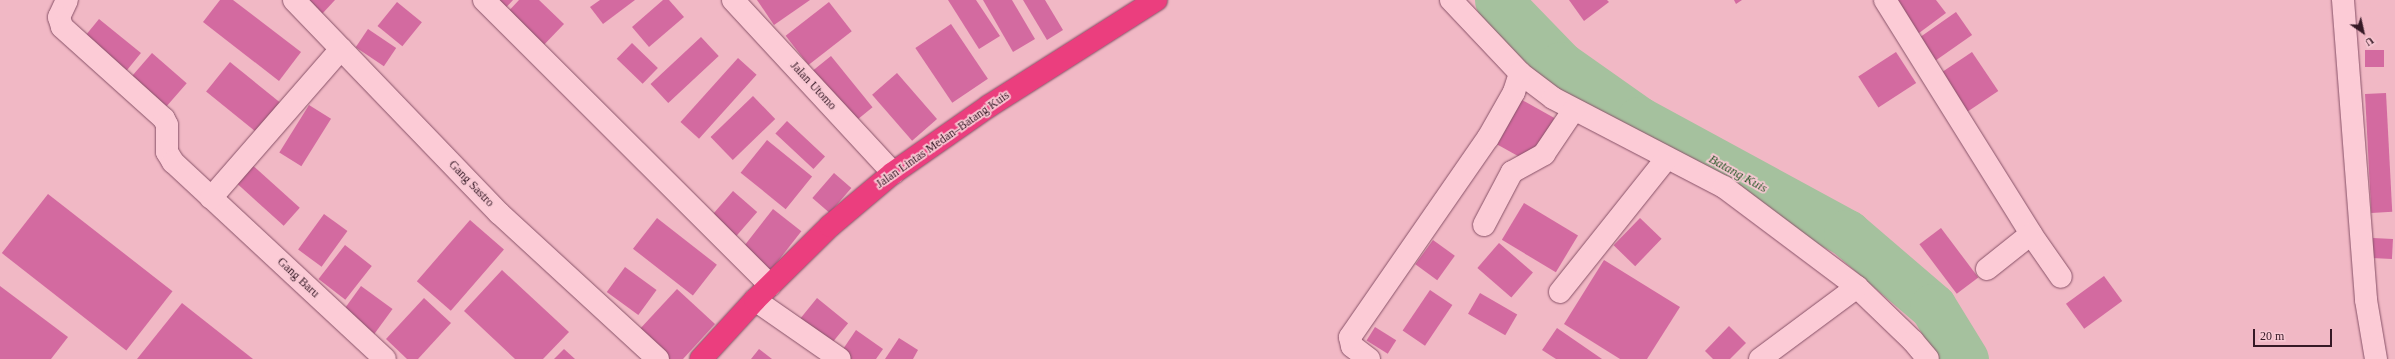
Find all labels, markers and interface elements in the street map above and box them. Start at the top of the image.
north arrow [2343,12,2383,52]
text: U [2363,35,2376,49]
street label: Jalan Utomo [787,59,839,113]
street label: Jalan Lintas Medan–Batang Kuis [873,88,1013,192]
water label: Batang Kuis [1706,152,1770,196]
street label: Gang Sastro [445,158,497,210]
street label: Gang Baru [274,255,322,301]
scale bar [2255,321,2334,347]
text: 20 m [2260,329,2284,343]

